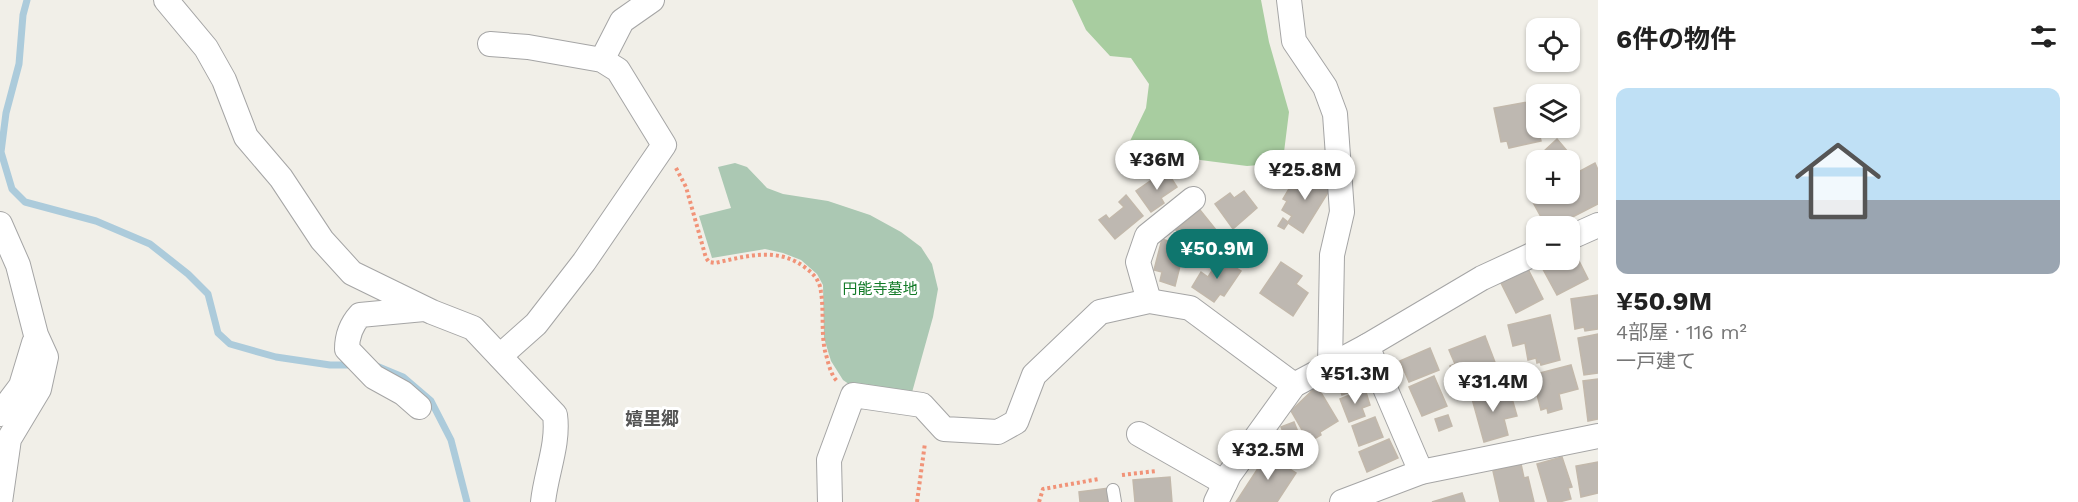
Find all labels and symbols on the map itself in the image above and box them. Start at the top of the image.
pin: ¥36M [1121,140,1193,191]
pin: ¥25.8M [1256,150,1354,201]
pin: ¥50.9M [1168,229,1266,280]
park label: 円能寺墓地 [842,280,918,298]
pin: ¥51.3M [1306,354,1404,405]
pin: ¥31.4M [1444,362,1542,413]
district label: 嬉里郷 [625,408,679,429]
pin: ¥32.5M [1219,430,1317,481]

